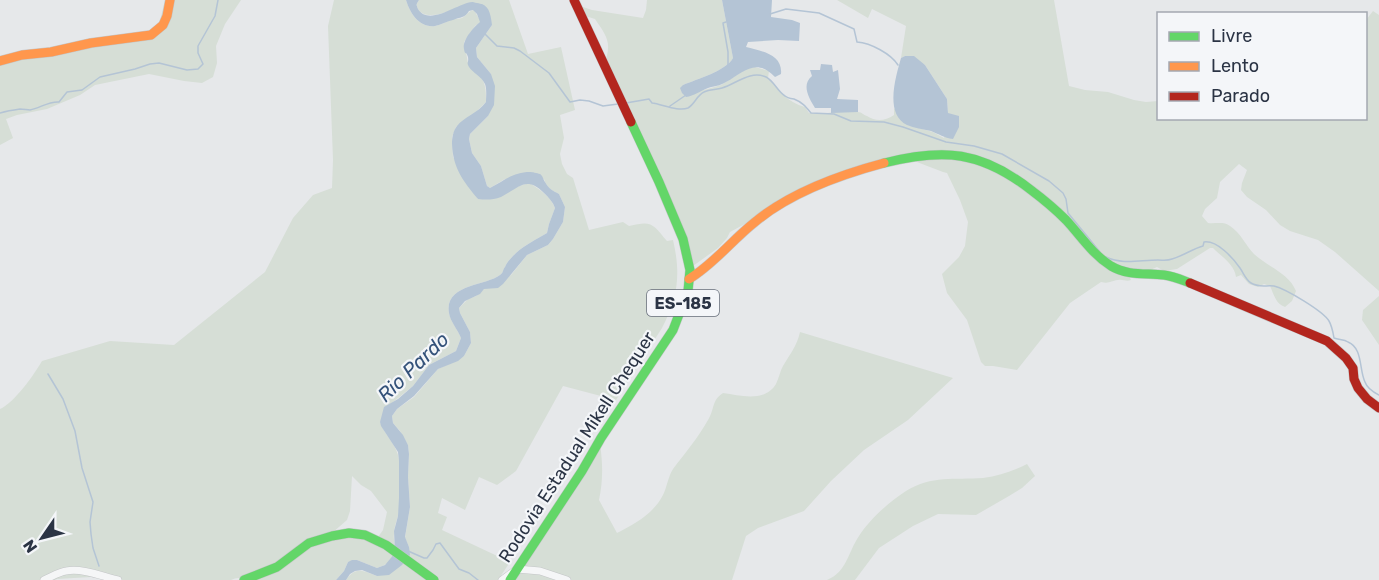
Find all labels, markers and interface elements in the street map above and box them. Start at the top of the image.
legend [1157,12,1367,120]
text: Livre [1211,25,1252,47]
text: Lento [1211,55,1259,77]
text: Parado [1211,85,1270,107]
road number: ES-185 [647,290,719,316]
water label: Rio Pardo [372,327,454,407]
street label: Rodovia Estadual Mikell Chequer [494,327,660,567]
north arrow [12,508,72,568]
text: N [19,536,41,556]

